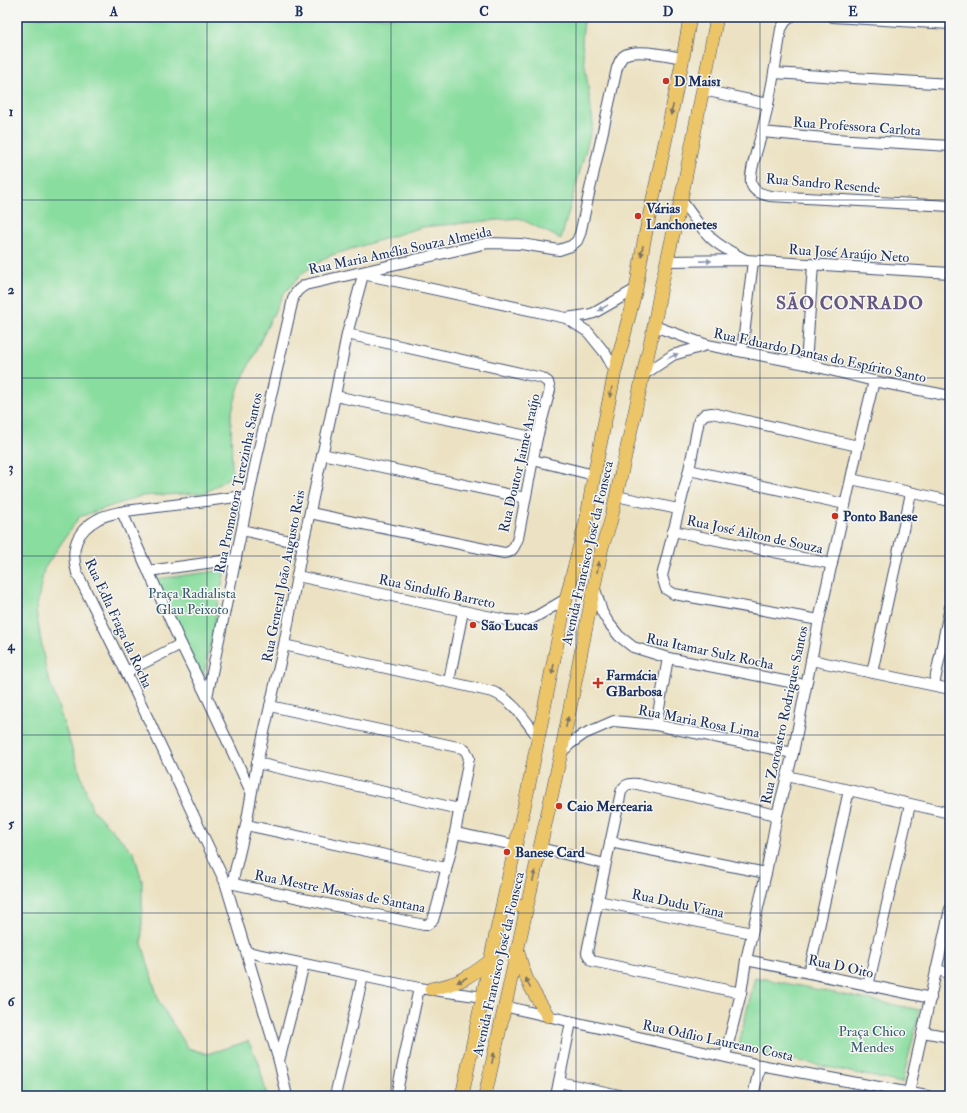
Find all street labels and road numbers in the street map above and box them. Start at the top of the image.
street label: Rua Professora Carlota [793,114,922,139]
street label: Rua Sandro Resende [765,170,881,197]
street label: Rua Maria Amélia Souza Almeida [307,223,494,278]
street label: Rua José Araújo Neto [788,241,910,266]
street label: Rua Eduardo Dantas do Espírito Santo [712,325,928,387]
street label: Rua Promotora Terezinha Santos [211,391,266,575]
street label: Rua Doutor Jaime Araújo [495,392,544,534]
street label: Avenida Francisco José da Fonseca [558,459,617,648]
street label: Rua General João Augusto Reis [258,488,309,664]
street label: Rua José Ailton de Souza [685,512,825,557]
street label: Rua Edla Fraga da Rocha [81,556,156,691]
street label: Rua Sindulfo Barreto [377,571,497,612]
street label: Rua Zoroastro Rodrigues Santos [757,624,812,806]
street label: Rua Itamar Sulz Rocha [645,630,775,673]
street label: Rua Maria Rosa Lima [637,701,761,742]
street label: Rua Mestre Messias de Santana [253,867,427,916]
street label: Avenida Francisco José da Fonseca [469,870,528,1059]
street label: Rua Dudu Viana [630,885,726,922]
street label: Rua D Oito [807,951,875,982]
street label: Rua Odílio Laureano Costa [641,1016,795,1065]

